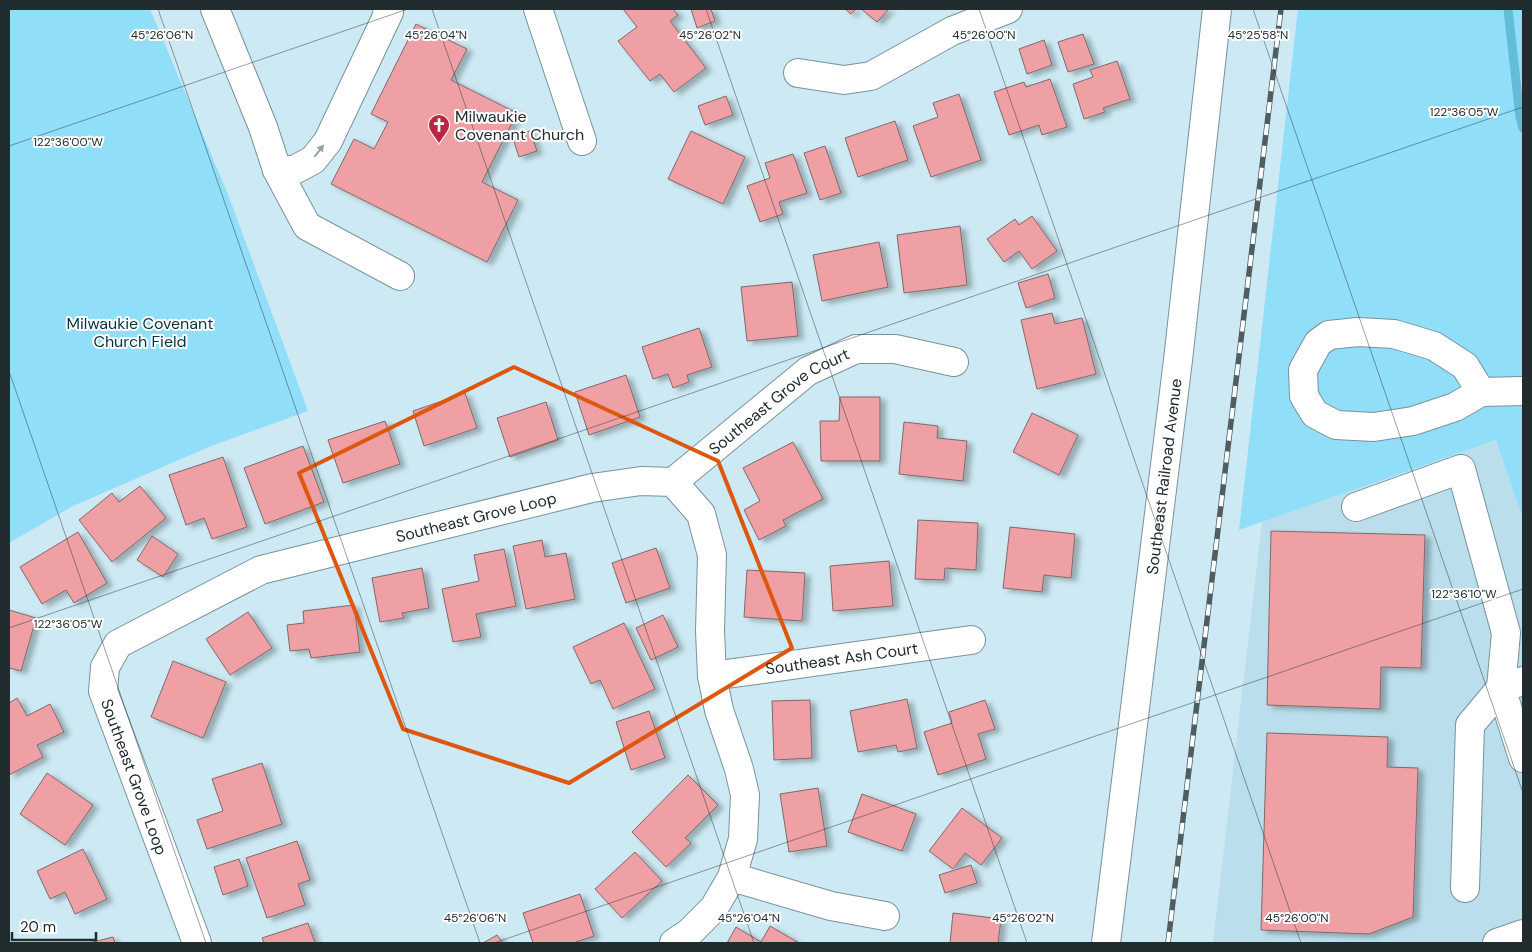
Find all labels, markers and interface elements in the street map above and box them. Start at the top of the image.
text: 45°26'06"N [131,27,193,43]
text: 45°26'04"N [405,27,467,43]
text: 45°26'02"N [679,27,741,43]
text: 45°26'00"N [952,27,1016,43]
text: 45°25'58"N [1228,27,1288,43]
text: 122°36'05"W [1430,104,1499,120]
place label: Milwaukie Covenant Church [455,106,584,145]
church icon: Milwaukie Covenant Church [427,113,451,144]
text: 122°36'00"W [33,134,103,150]
one-way arrow [314,145,325,158]
park label: Milwaukie Covenant Church Field [67,313,213,352]
street label: Southeast Grove Court [704,343,853,459]
street label: Southeast Railroad Avenue [1141,377,1186,576]
street label: Southeast Grove Loop [393,487,559,547]
text: 122°36'10"W [1431,586,1497,602]
text: 122°36'05"W [34,616,103,632]
street label: Southeast Ash Court [764,637,919,679]
street label: Southeast Grove Loop [96,696,172,858]
scale bar [12,910,96,942]
text: 45°26'06"N [444,910,506,926]
text: 45°26'04"N [718,910,780,926]
text: 45°26'02"N [992,910,1054,926]
text: 45°26'00"N [1265,910,1329,926]
text: 20 m [20,917,56,937]

